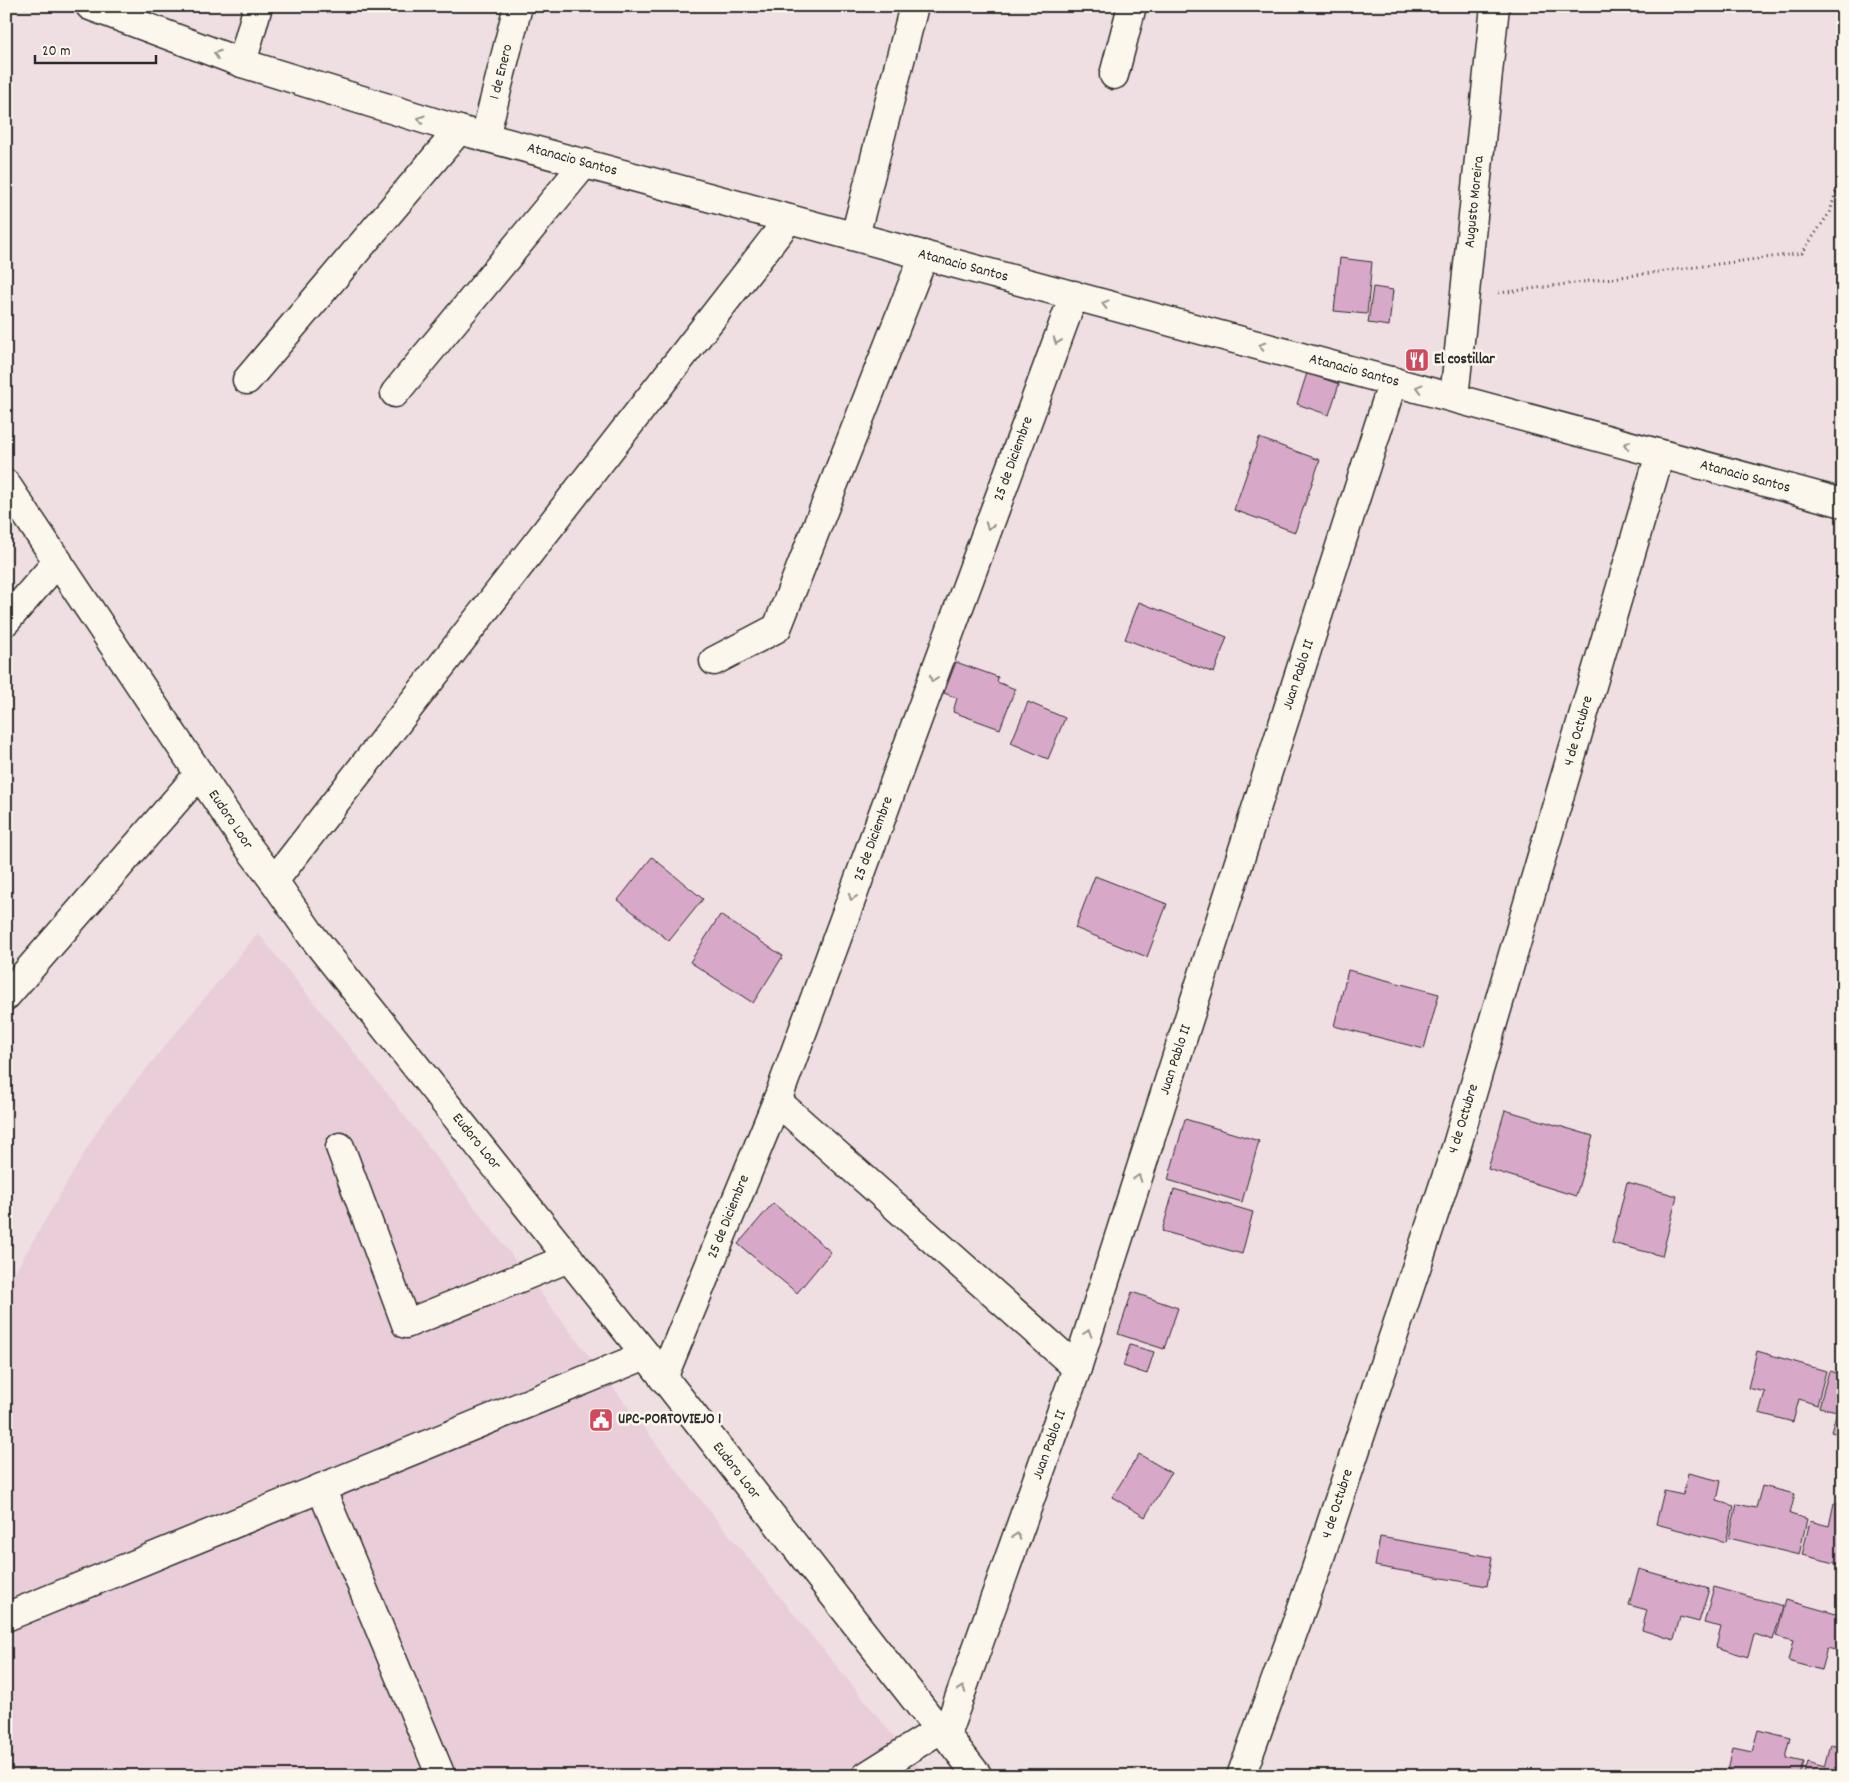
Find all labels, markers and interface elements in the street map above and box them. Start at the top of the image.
scale bar [35,32,156,64]
text: 20 m [42,41,70,63]
street label: 1 de Enero [485,42,520,102]
one-way arrow [213,50,221,60]
one-way arrow [418,115,426,125]
street label: Atanacio Santos [524,137,620,183]
street label: Augusto Moreira [1459,154,1491,249]
street label: Atanacio Santos [915,243,1011,289]
one-way arrow [1102,299,1110,309]
one-way arrow [1053,336,1063,345]
one-way arrow [1258,341,1267,352]
restaurant icon: El costillar [1404,347,1430,373]
street label: Atanacio Santos [1306,348,1402,394]
place label: El costillar [1434,349,1495,371]
one-way arrow [1416,384,1424,394]
street label: 25 de Diciembre [988,413,1040,505]
one-way arrow [1623,440,1631,450]
street label: Atanacio Santos [1697,454,1793,500]
one-way arrow [985,522,995,530]
street label: Juan Pablo II [1277,637,1321,713]
one-way arrow [929,674,939,683]
street label: 4 de Octubre [1558,693,1600,769]
street label: Eudoro Loor [202,786,258,855]
street label: 25 de Diciembre [848,793,900,885]
one-way arrow [848,892,858,901]
street label: Juan Pablo II [1154,1022,1198,1098]
street label: 4 de Octubre [1443,1081,1485,1157]
street label: Eudoro Loor [446,1109,506,1176]
street label: 25 de Diciembre [702,1171,756,1262]
one-way arrow [1132,1175,1142,1183]
one-way arrow [1083,1329,1093,1338]
public building icon: UPC-PORTOVIEJO 1 [588,1407,614,1433]
street label: Juan Pablo II [1027,1407,1073,1483]
place label: UPC-PORTOVIEJO 1 [618,1409,721,1431]
street label: Eudoro Loor [706,1438,766,1505]
street label: 4 de Octubre [1316,1466,1360,1542]
one-way arrow [1011,1532,1021,1541]
one-way arrow [956,1685,966,1694]

